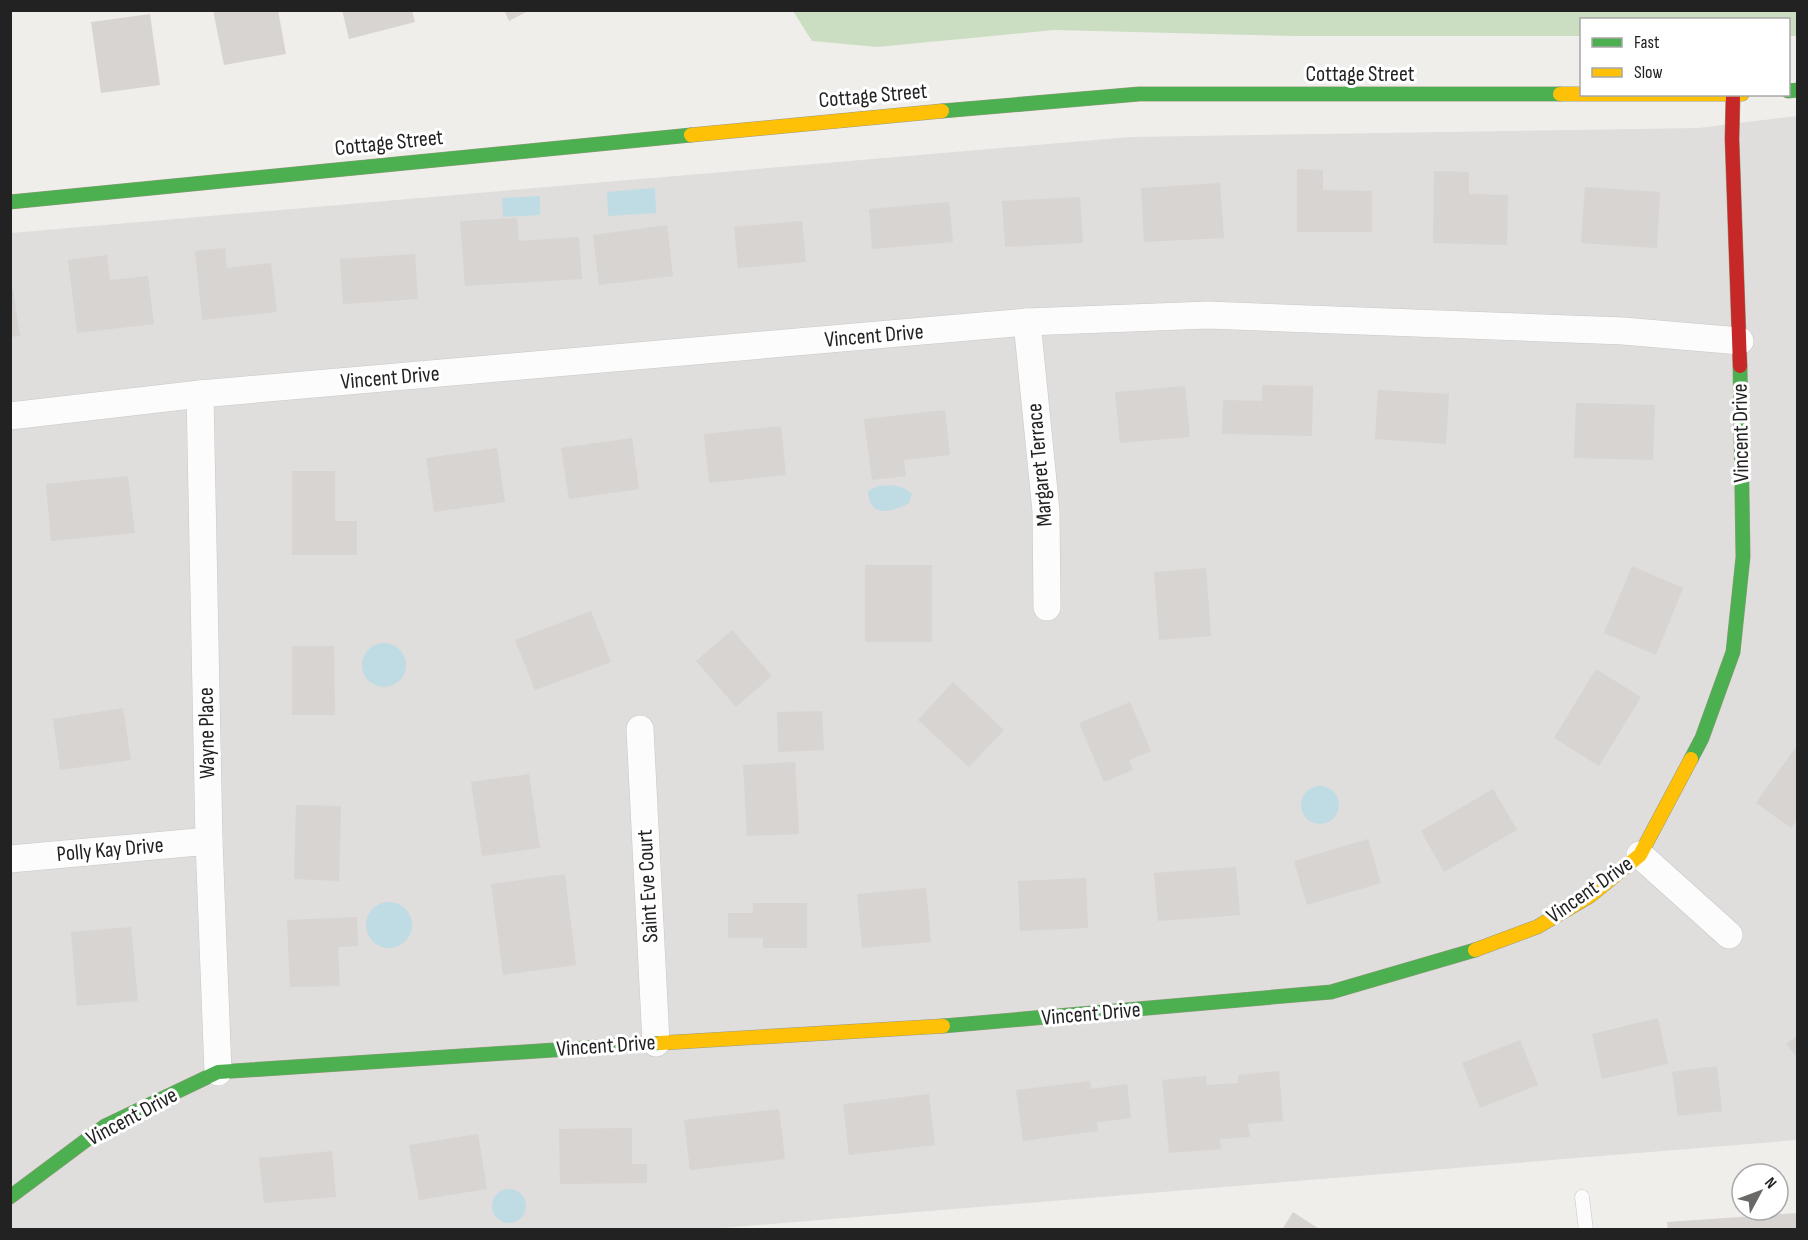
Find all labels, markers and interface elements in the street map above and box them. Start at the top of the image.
legend [1580,18,1790,96]
text: Fast [1634,32,1660,53]
street label: Cottage Street [1306,61,1415,88]
text: Slow [1634,62,1663,83]
street label: Cottage Street [818,78,929,114]
street label: Cottage Street [333,124,445,162]
street label: Vincent Drive [823,318,925,354]
street label: Vincent Drive [339,360,441,396]
street label: Vincent Drive [1727,383,1755,483]
street label: Margaret Terrace [1021,402,1059,528]
street label: Wayne Place [193,687,221,779]
street label: Saint Eve Court [632,828,664,943]
street label: Polly Kay Drive [55,832,165,868]
street label: Vincent Drive [1542,851,1638,929]
street label: Vincent Drive [1040,996,1142,1032]
street label: Vincent Drive [556,1029,656,1063]
street label: Vincent Drive [82,1082,182,1152]
north arrow [1730,1162,1790,1222]
text: N [1760,1174,1780,1193]

